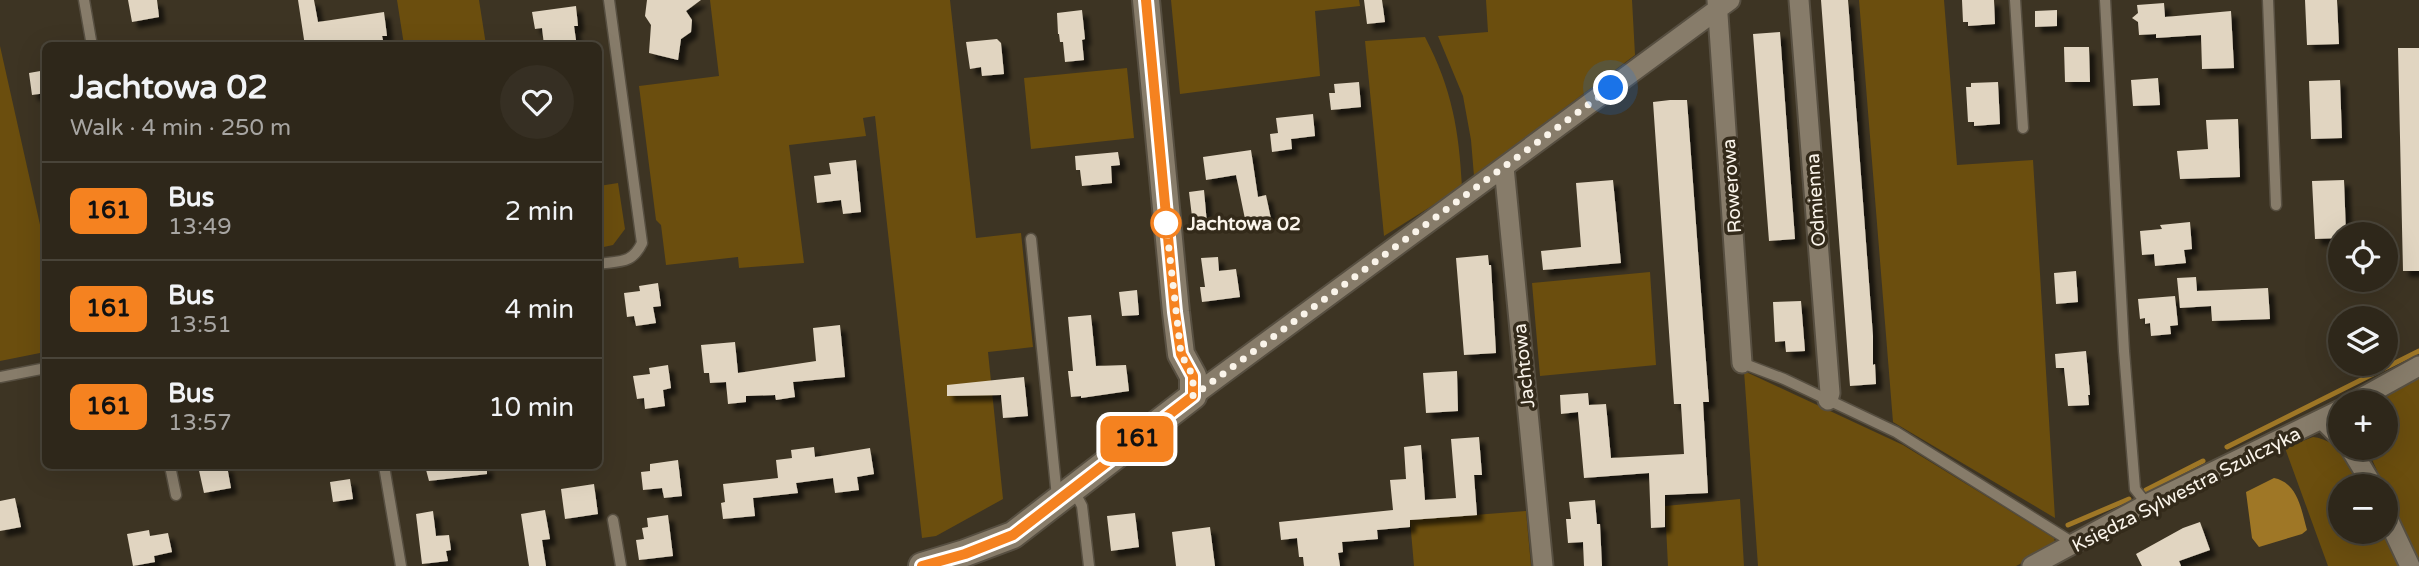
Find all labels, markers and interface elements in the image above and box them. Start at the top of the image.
button: heart [500,65,574,139]
text: Jachtowa 02 [70,68,268,107]
your location [1593,70,1628,105]
text: Walk · 4 min · 250 m [70,114,291,142]
street label: Rowerowa [1718,138,1746,234]
street label: Odmienna [1802,152,1830,247]
text: Bus [168,182,214,213]
text: 161 [86,196,131,225]
text: 2 min [505,196,574,227]
marker: Jachtowa 02 [1151,208,1181,238]
text: 13:49 [168,213,232,241]
place label: Jachtowa 02 [1186,213,1301,235]
map controls [2328,222,2398,544]
button: locate [2328,222,2398,292]
text: Bus [168,280,214,311]
text: 161 [86,294,131,323]
text: 4 min [505,294,574,325]
button: layers [2328,306,2398,376]
text: 13:51 [168,311,232,339]
street label: Jachtowa [1509,322,1539,409]
text: Bus [168,378,214,409]
button: + [2328,390,2398,460]
text: 161 [86,392,131,421]
text: 10 min [488,392,574,423]
text: 13:57 [168,409,232,437]
line badge: 161 [1097,416,1177,462]
street label: Księdza Sylwestra Szulczyka [2069,423,2304,557]
text: 161 [1114,424,1160,453]
button: − [2328,474,2398,544]

